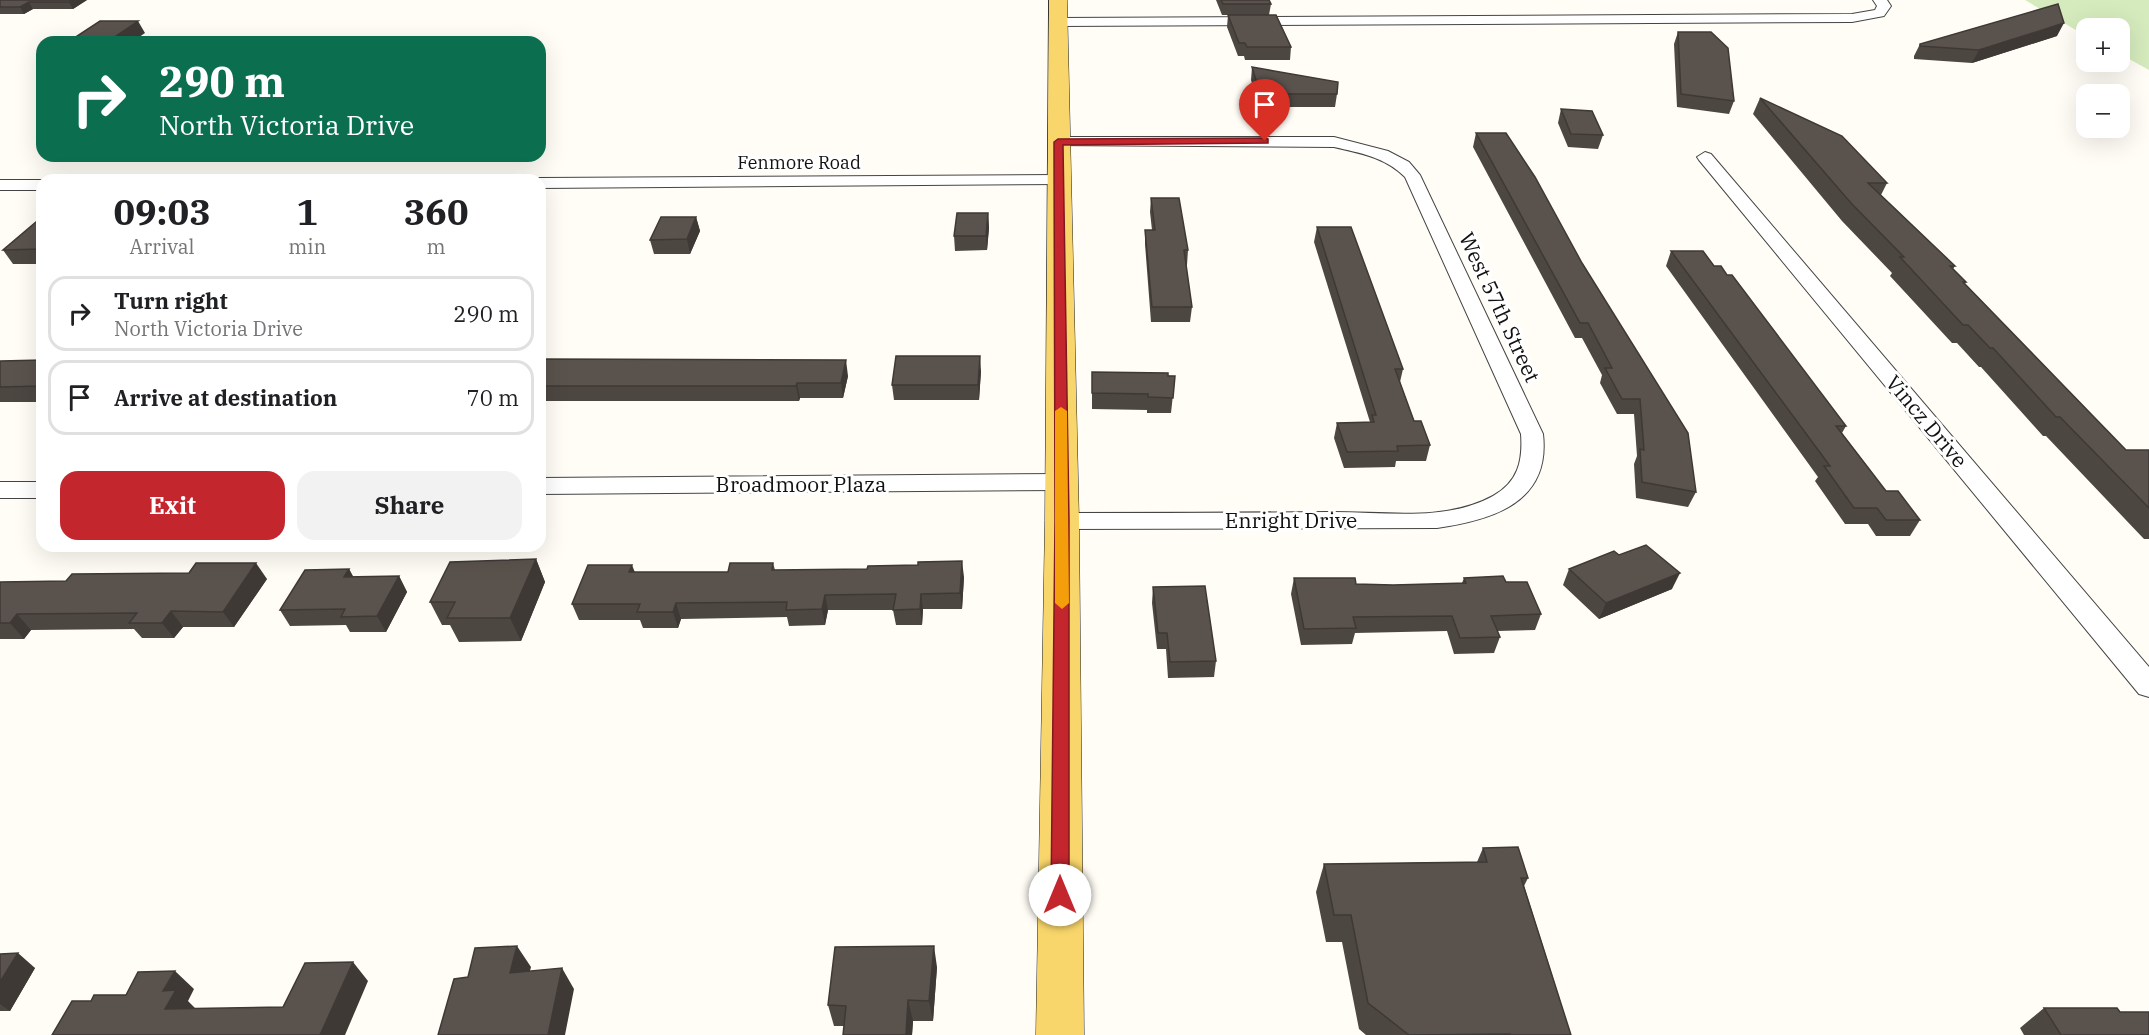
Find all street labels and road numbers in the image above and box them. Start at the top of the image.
street label: Fenmore Road [737,151,861,174]
street label: West 57th Street [1453,227,1547,387]
street label: Vincz Drive [1880,369,1974,473]
street label: Broadmoor Plaza [716,470,886,498]
street label: Enright Drive [1225,506,1357,534]

